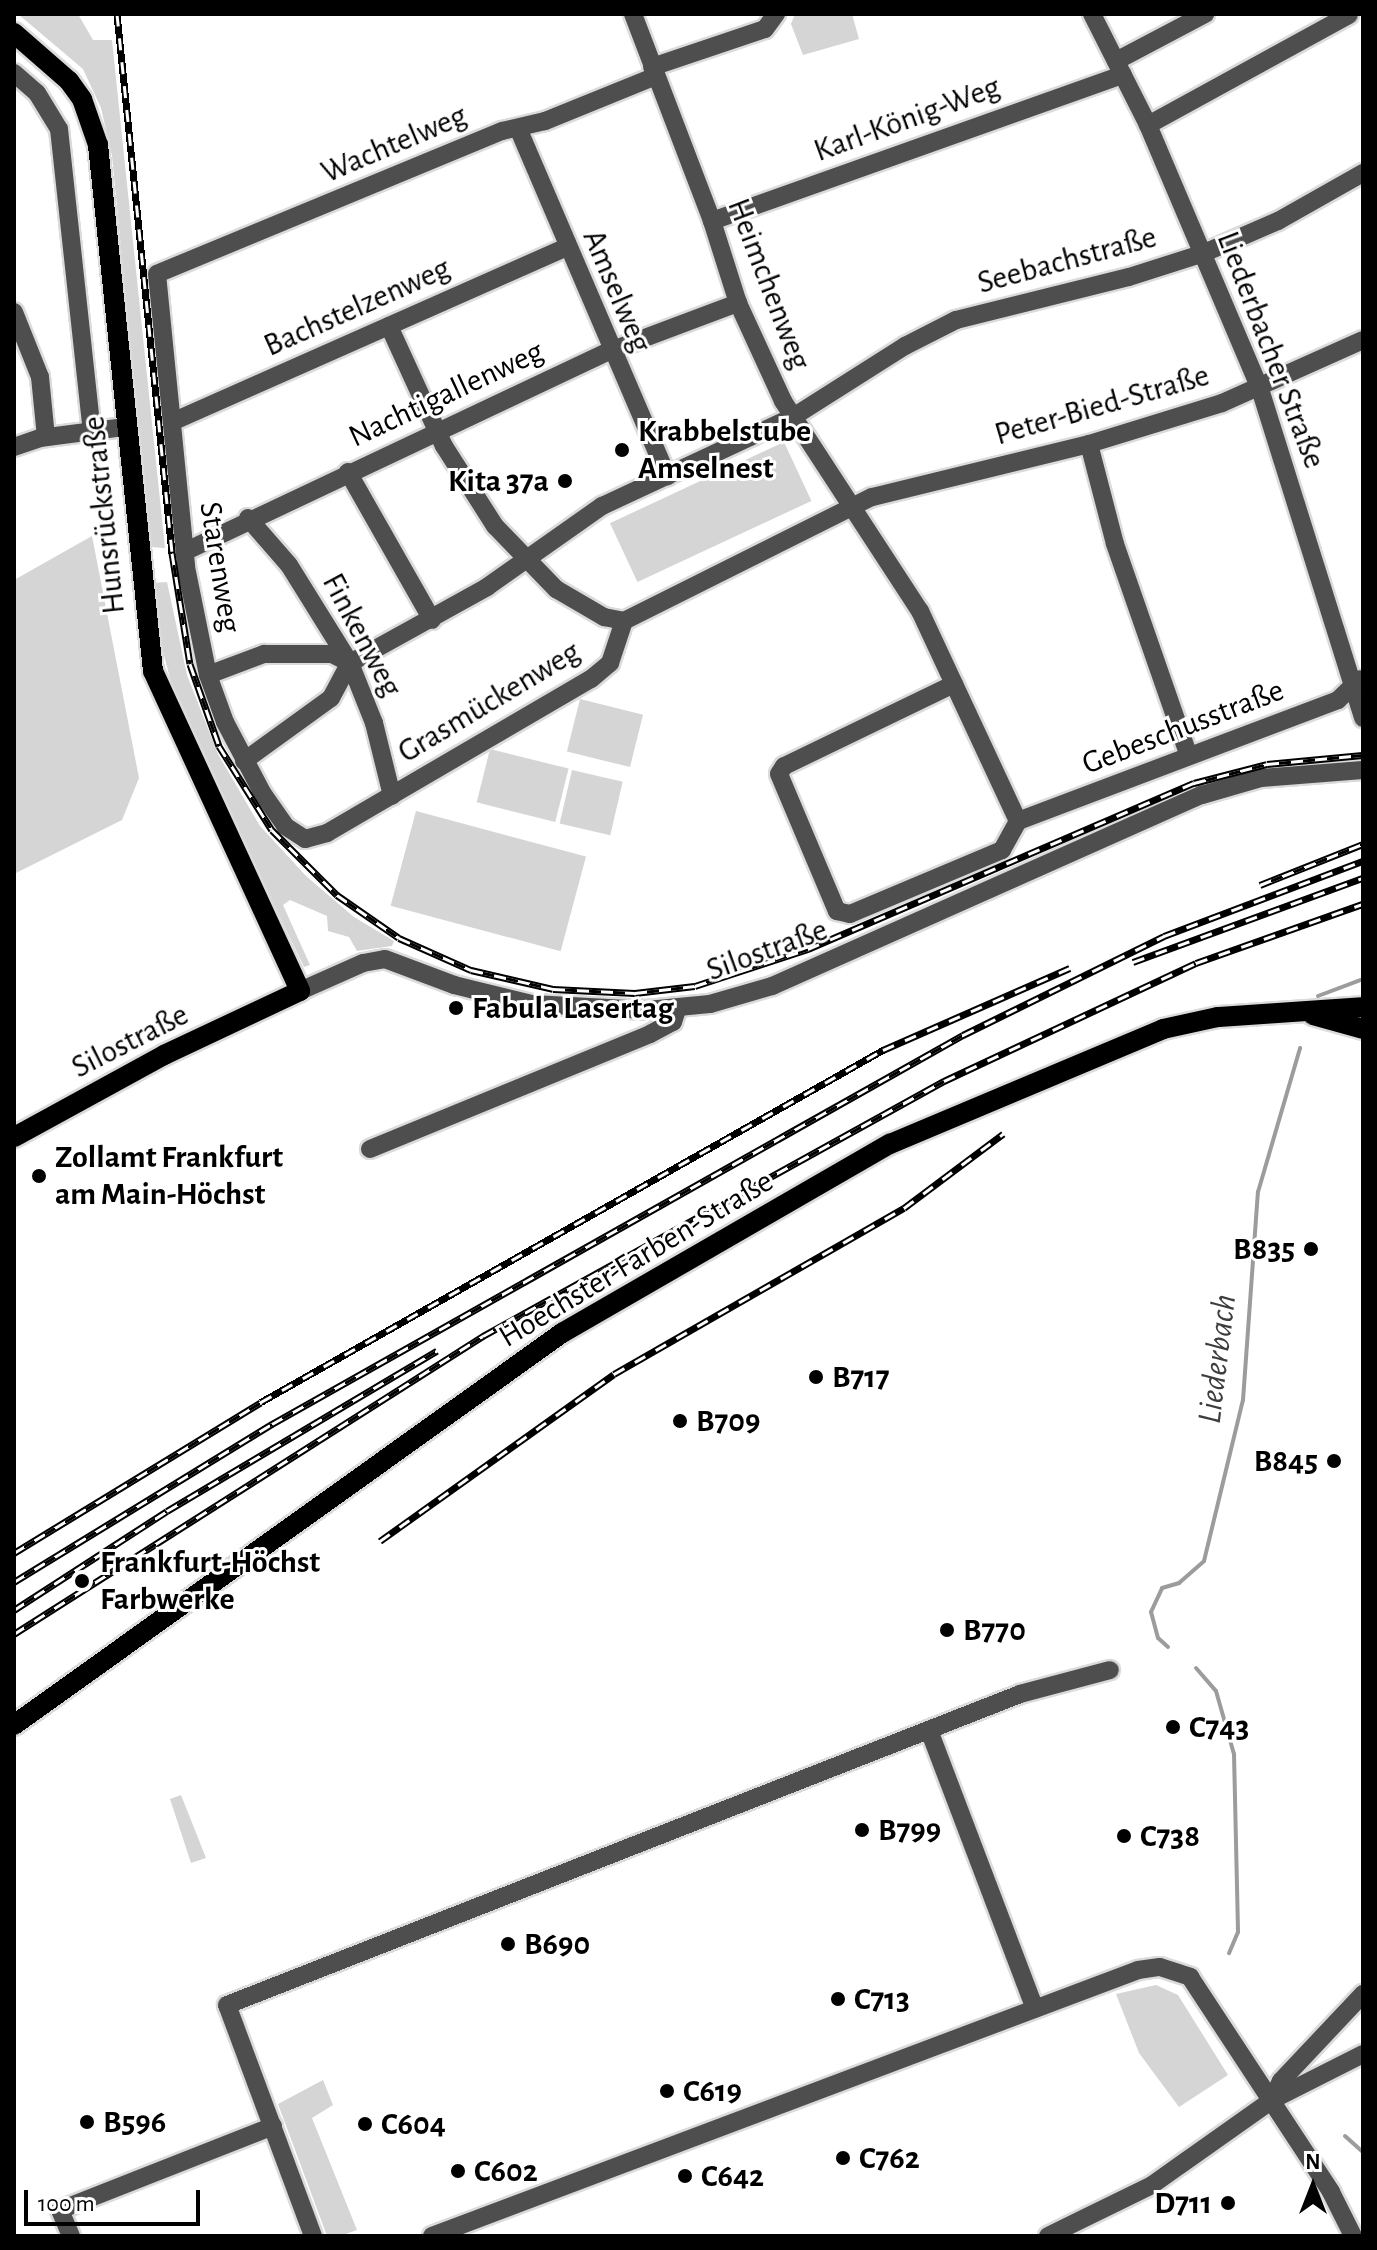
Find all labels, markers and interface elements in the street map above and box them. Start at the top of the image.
street label: Karl-König-Weg [809,68,1005,170]
street label: Wachtelweg [316,96,472,192]
street label: Heimchenweg [719,193,819,375]
street label: Seebachstraße [973,218,1161,302]
street label: Amselweg [574,224,660,358]
street label: Liederbacher Straße [1208,226,1334,474]
street label: Bachstelzenweg [258,249,456,365]
street label: Nachtigallenweg [343,332,549,456]
street label: Peter-Bied-Straße [990,356,1214,454]
place label: Krabbelstube Amselnest [638,413,811,488]
street label: Hunsrückstraße [75,414,133,616]
marker: Krabbelstube Amselnest [613,441,631,459]
place label: Kita 37a [448,462,549,500]
marker: Kita 37a [556,472,574,490]
street label: Starenweg [191,499,249,635]
street label: Finkenweg [314,567,410,703]
street label: Grasmückenweg [391,633,587,771]
street label: Gebeschusstraße [1077,671,1289,783]
street label: Silostraße [701,910,833,990]
place label: Fabula Lasertag [472,989,673,1027]
street label: Silostraße [65,995,195,1087]
marker: Fabula Lasertag [447,999,465,1017]
place label: Zollamt Frankfurt am Main-Höchst [55,1139,283,1214]
street label: Hoechster-Farben-Straße [492,1162,780,1356]
marker: Zollamt Frankfurt am Main-Höchst [30,1167,48,1185]
place label: B835 [1233,1230,1295,1268]
marker: B835 [1302,1240,1320,1258]
water label: Liederbach [1190,1292,1246,1426]
place label: B717 [832,1358,890,1396]
marker: B717 [807,1368,825,1386]
place label: B709 [696,1402,760,1440]
marker: B709 [671,1412,689,1430]
place label: B845 [1254,1442,1318,1480]
marker: B845 [1325,1452,1343,1470]
place label: Frankfurt-Höchst Farbwerke [100,1544,320,1619]
marker: Frankfurt-Höchst Farbwerke [71,1570,93,1592]
place label: B770 [963,1611,1026,1649]
marker: B770 [938,1621,956,1639]
place label: C743 [1189,1708,1249,1746]
marker: C743 [1164,1718,1182,1736]
place label: B799 [878,1811,941,1849]
place label: C738 [1140,1817,1200,1855]
marker: B799 [853,1821,871,1839]
marker: C738 [1115,1827,1133,1845]
place label: B690 [524,1925,590,1963]
marker: B690 [499,1935,517,1953]
place label: C713 [854,1980,910,2018]
marker: C713 [829,1990,847,2008]
place label: C619 [683,2072,742,2110]
marker: C619 [658,2082,676,2100]
place label: B596 [103,2103,166,2141]
place label: C604 [381,2105,446,2143]
marker: B596 [78,2113,96,2131]
marker: C604 [356,2115,374,2133]
place label: C762 [859,2139,920,2177]
north arrow [1273,2146,1353,2226]
marker: C762 [834,2149,852,2167]
text: N [1305,2151,1321,2173]
place label: C602 [474,2152,538,2190]
place label: C642 [701,2157,764,2195]
marker: C602 [449,2162,467,2180]
marker: C642 [676,2167,694,2185]
scale bar [28,2174,204,2224]
place label: D711 [1154,2184,1212,2222]
text: 100 m [38,2192,95,2216]
marker: D711 [1219,2194,1237,2212]

